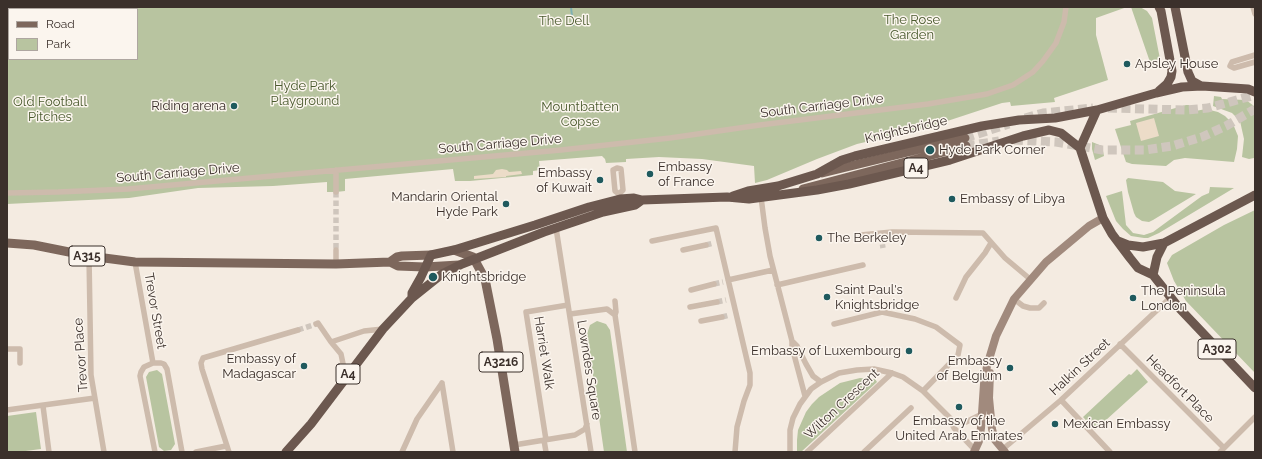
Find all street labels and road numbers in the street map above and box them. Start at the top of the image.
street label: South Carriage Drive [760,91,884,121]
street label: Knightsbridge [863,113,949,147]
street label: South Carriage Drive [438,131,562,157]
road number: A4 [904,158,928,178]
street label: South Carriage Drive [116,160,240,186]
road number: A315 [69,246,105,266]
street label: Trevor Street [141,272,169,350]
street label: Harriet Walk [530,315,558,391]
street label: Trevor Place [71,317,91,393]
street label: Lowndes Square [573,319,605,421]
street label: Halkin Street [1047,335,1113,399]
road number: A302 [1198,339,1236,359]
road number: A3216 [479,352,523,372]
street label: Headfort Place [1143,352,1217,426]
road number: A4 [336,364,360,384]
street label: Wilton Crescent [801,365,883,443]

